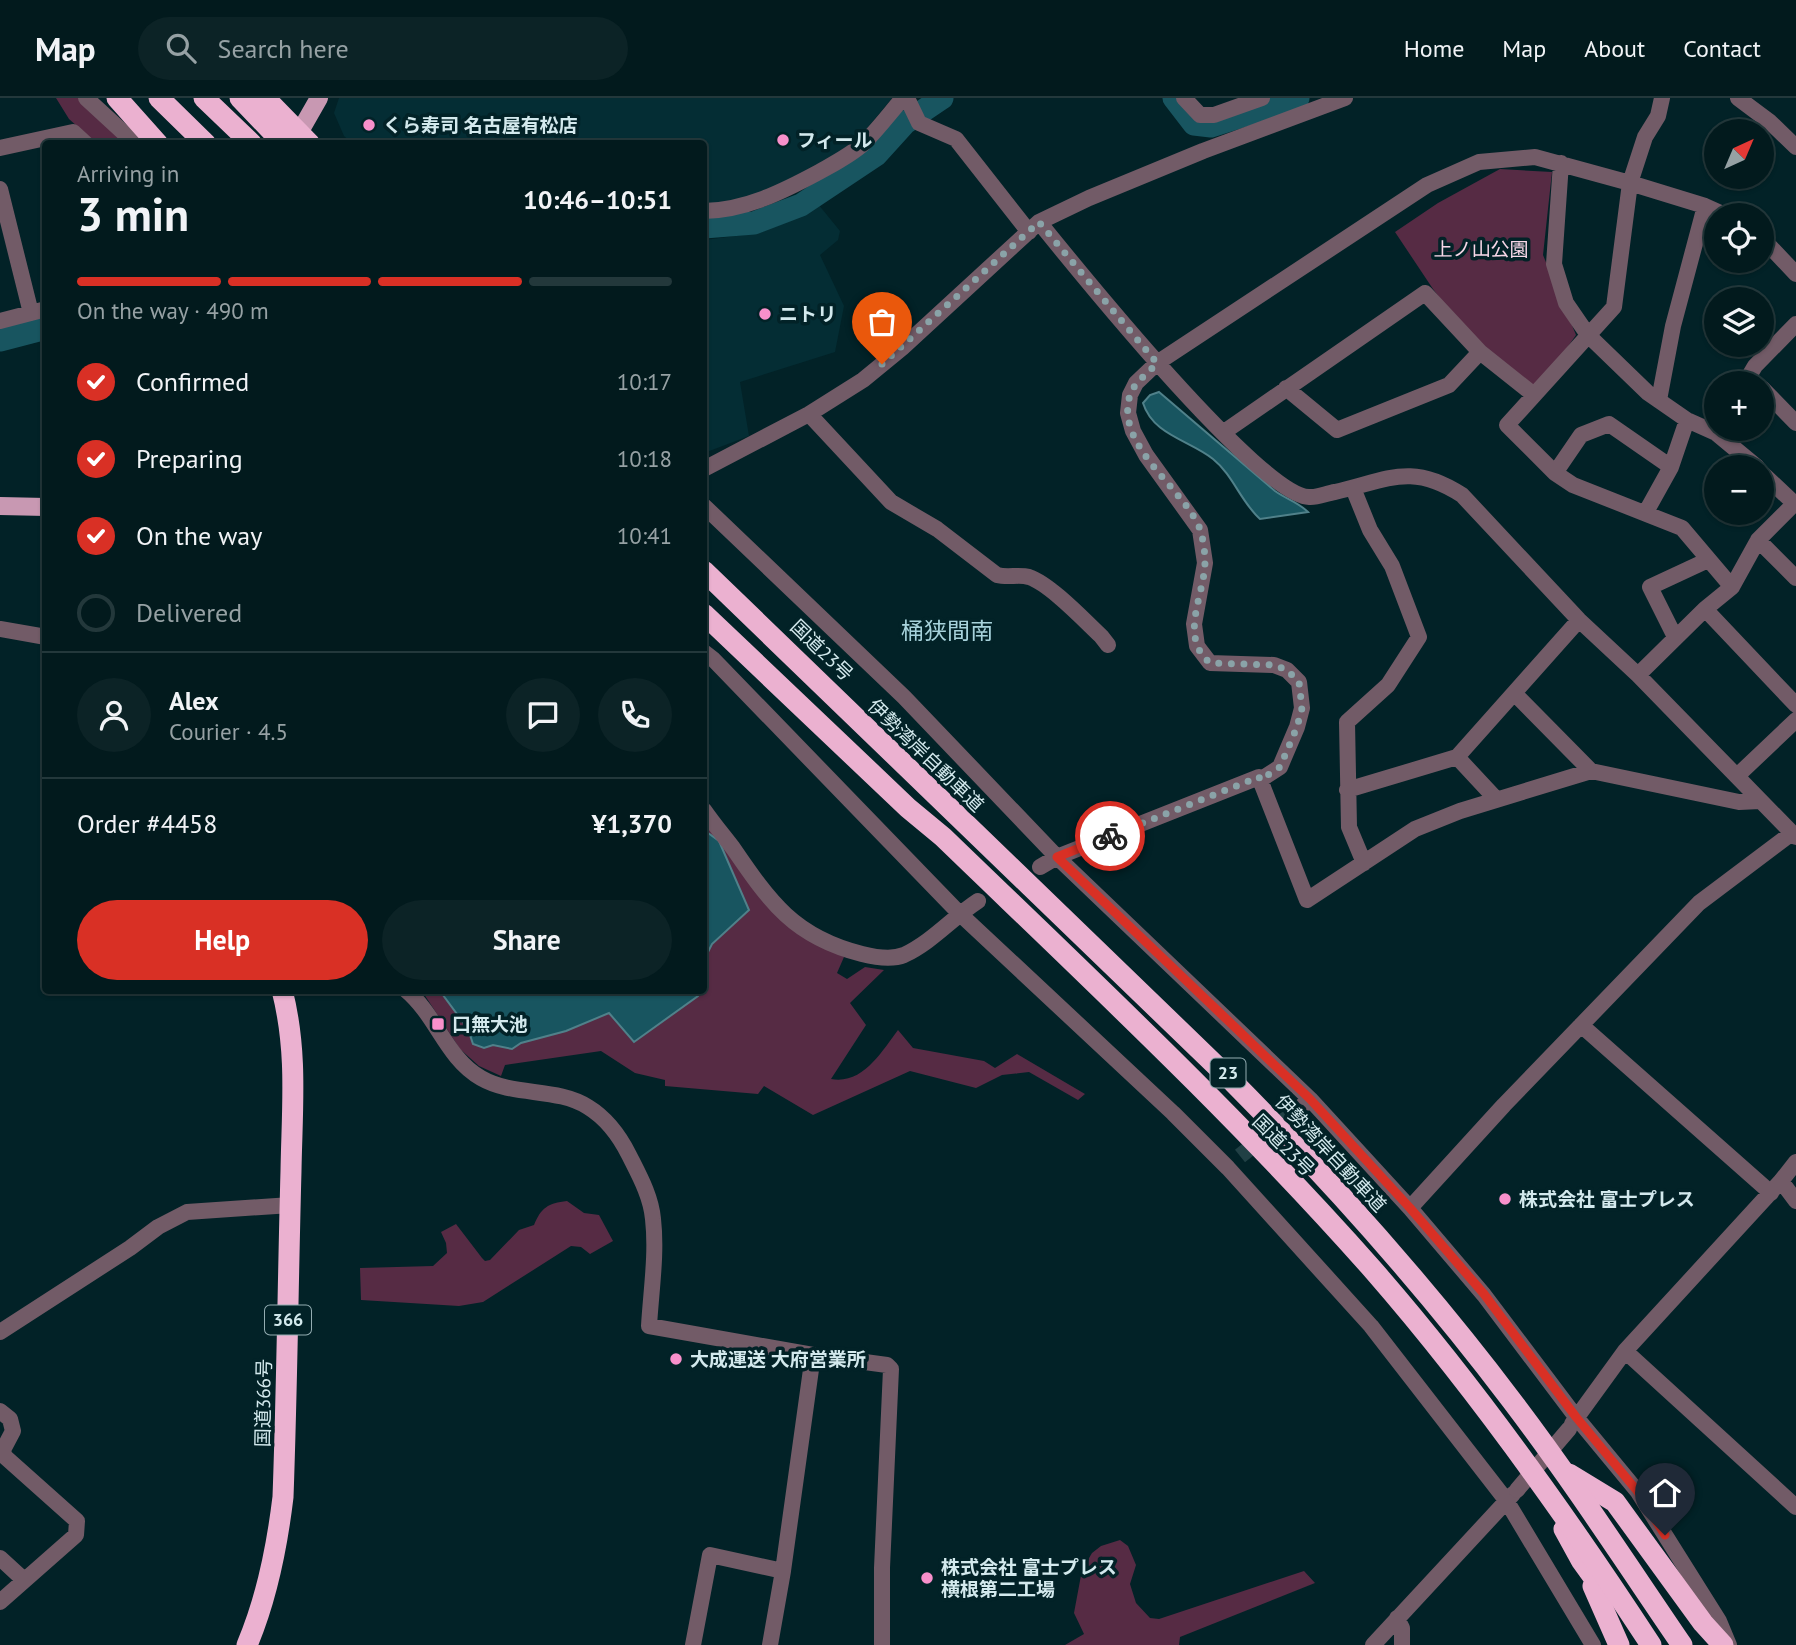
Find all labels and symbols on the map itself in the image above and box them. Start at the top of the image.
place label: くら寿司 名古屋有松店 [383,113,578,137]
marker: くら寿司 名古屋有松店 [361,117,377,133]
north arrow [1704,119,1774,189]
place label: フィール [797,128,873,152]
marker: フィール [775,132,791,148]
park label: 上ノ山公園 [1433,237,1529,261]
pin [852,292,912,364]
place label: ニトリ [779,302,836,326]
marker: ニトリ [757,306,773,322]
street label: 国道23号 [786,614,858,686]
district label: 桶狭間南 [901,616,993,645]
street label: 伊勢湾岸自動車道 [863,694,989,816]
courier [1075,801,1145,871]
place label: 口無大池 [452,1012,528,1036]
marker: 口無大池 [430,1016,446,1032]
road number: 23 [1210,1058,1246,1088]
street label: 伊勢湾岸自動車道 [1270,1089,1392,1217]
street label: 国道23号 [1248,1109,1320,1181]
place label: 株式会社 富士プレス [1519,1187,1695,1211]
marker: 株式会社 富士プレス [1497,1191,1513,1207]
road number: 366 [265,1306,311,1335]
place label: 大成運送 大府営業所 [690,1347,866,1371]
marker: 大成運送 大府営業所 [668,1351,684,1367]
street label: 国道366号 [250,1359,276,1447]
pin [1635,1463,1695,1535]
place label: 株式会社 富士プレス 横根第二工場 [941,1555,1117,1601]
marker: 株式会社 富士プレス 横根第二工場 [919,1570,935,1586]

